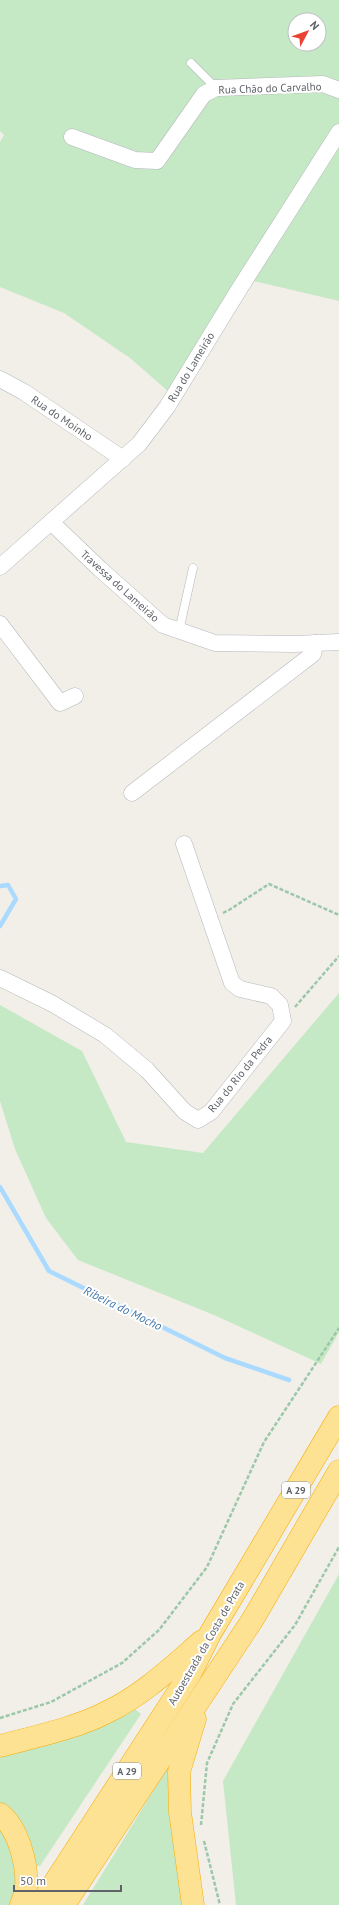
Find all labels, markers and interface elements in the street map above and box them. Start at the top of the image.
north arrow [287,12,327,52]
text: N [307,18,322,33]
street label: Rua Chão do Carvalho [218,79,322,97]
street label: Rua do Lameirão [165,329,217,404]
street label: Rua do Moinho [29,392,95,444]
street label: Travessa do Lameirão [78,547,162,625]
street label: Rua do Rio da Pedra [205,1033,275,1115]
water label: Ribeira do Mocho [81,1283,165,1333]
road number: A 29 [282,1482,310,1498]
street label: Autoestrada da Costa de Prata [165,1579,247,1707]
road number: A 29 [113,1763,141,1779]
scale bar [14,1867,121,1893]
text: 50 m [20,1873,46,1888]

